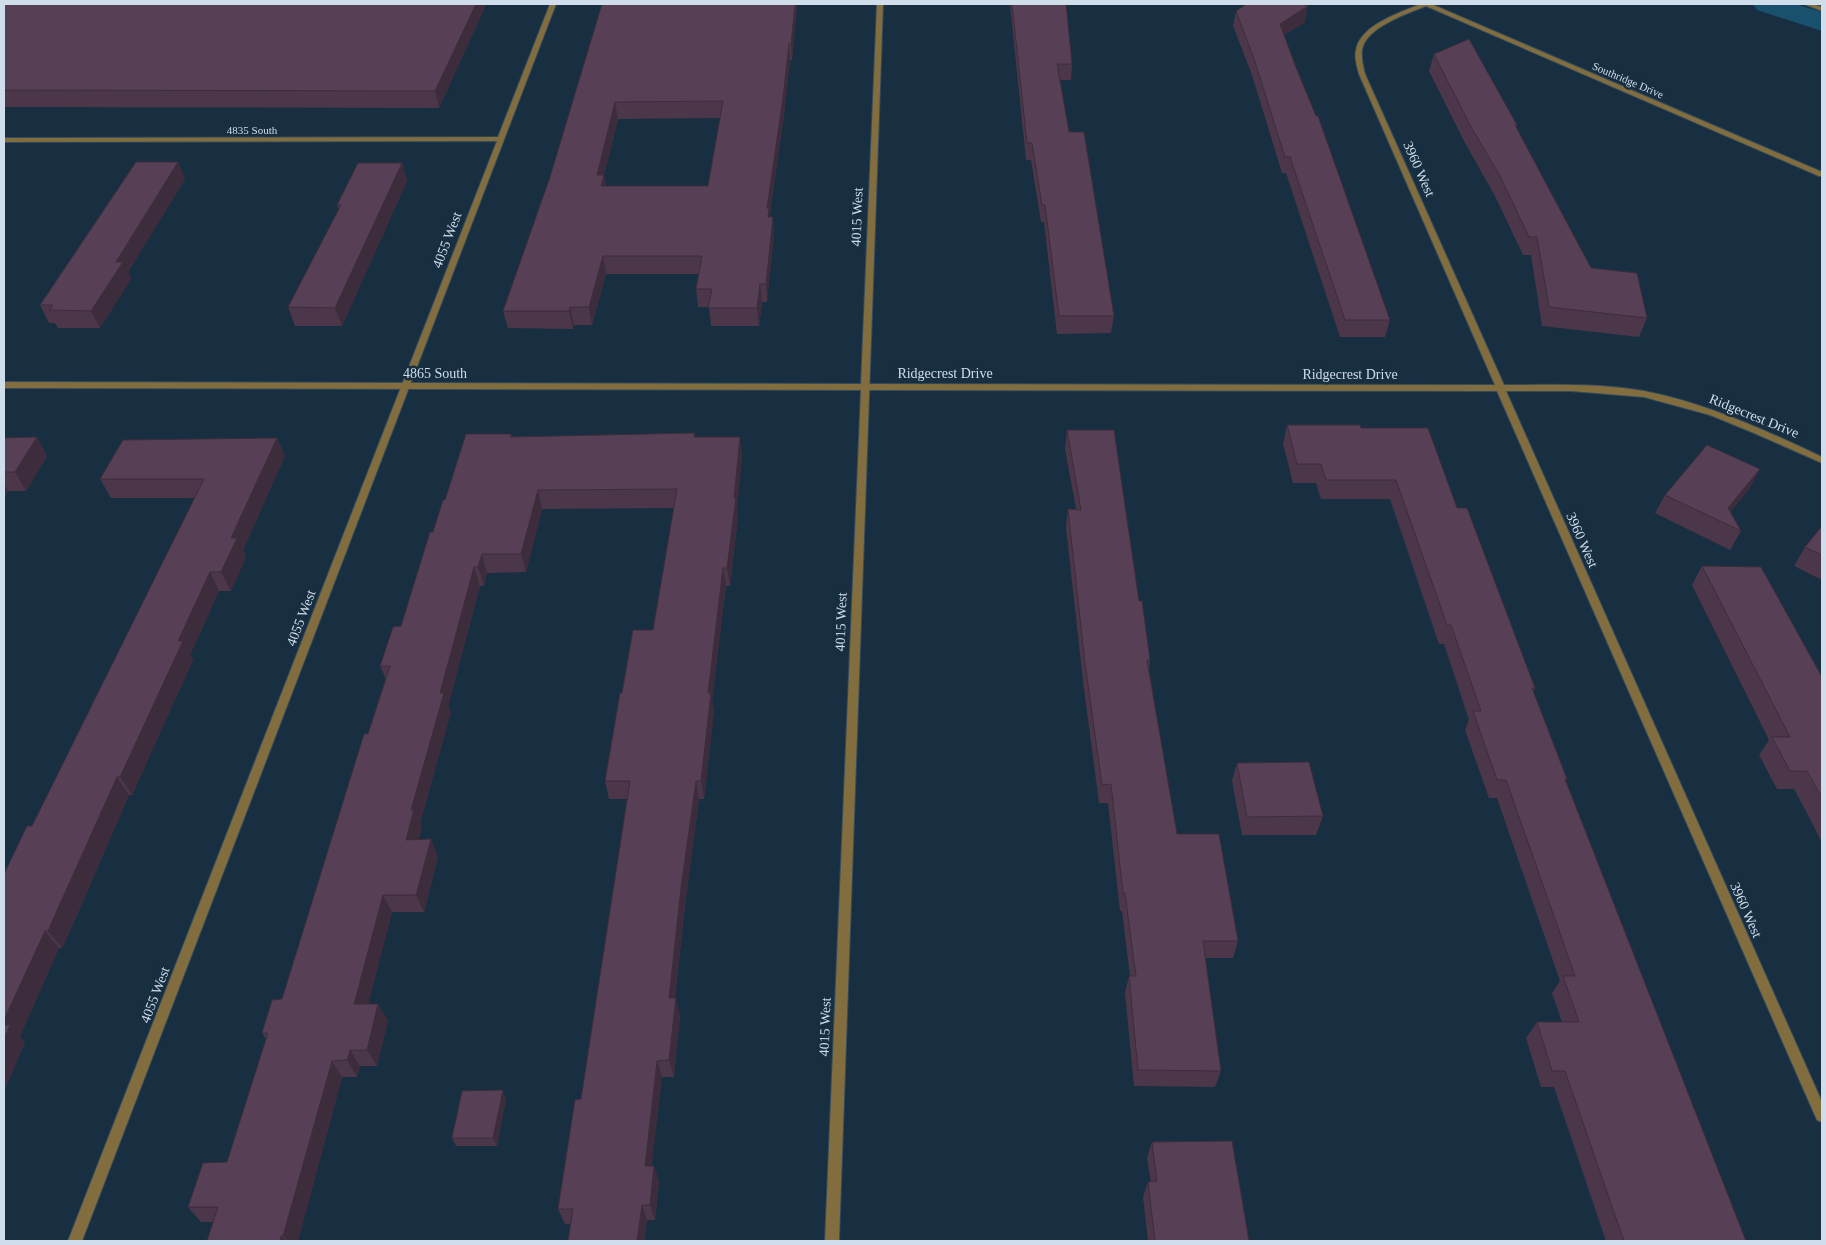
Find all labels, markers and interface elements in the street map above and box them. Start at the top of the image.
street label: Southridge Drive [1591,60,1665,100]
street label: 4835 South [227,124,278,136]
street label: 3960 West [1400,139,1438,199]
street label: 4015 West [848,187,866,247]
street label: 4055 West [429,210,465,270]
street label: 4865 South [403,366,467,381]
street label: Ridgecrest Drive [897,366,993,381]
street label: Ridgecrest Drive [1302,367,1398,382]
street label: Ridgecrest Drive [1707,391,1801,441]
street label: 3960 West [1563,510,1601,570]
street label: 4055 West [283,588,319,648]
street label: 4015 West [832,592,850,652]
street label: 3960 West [1727,880,1765,940]
street label: 4055 West [137,965,173,1025]
street label: 4015 West [816,997,834,1057]

